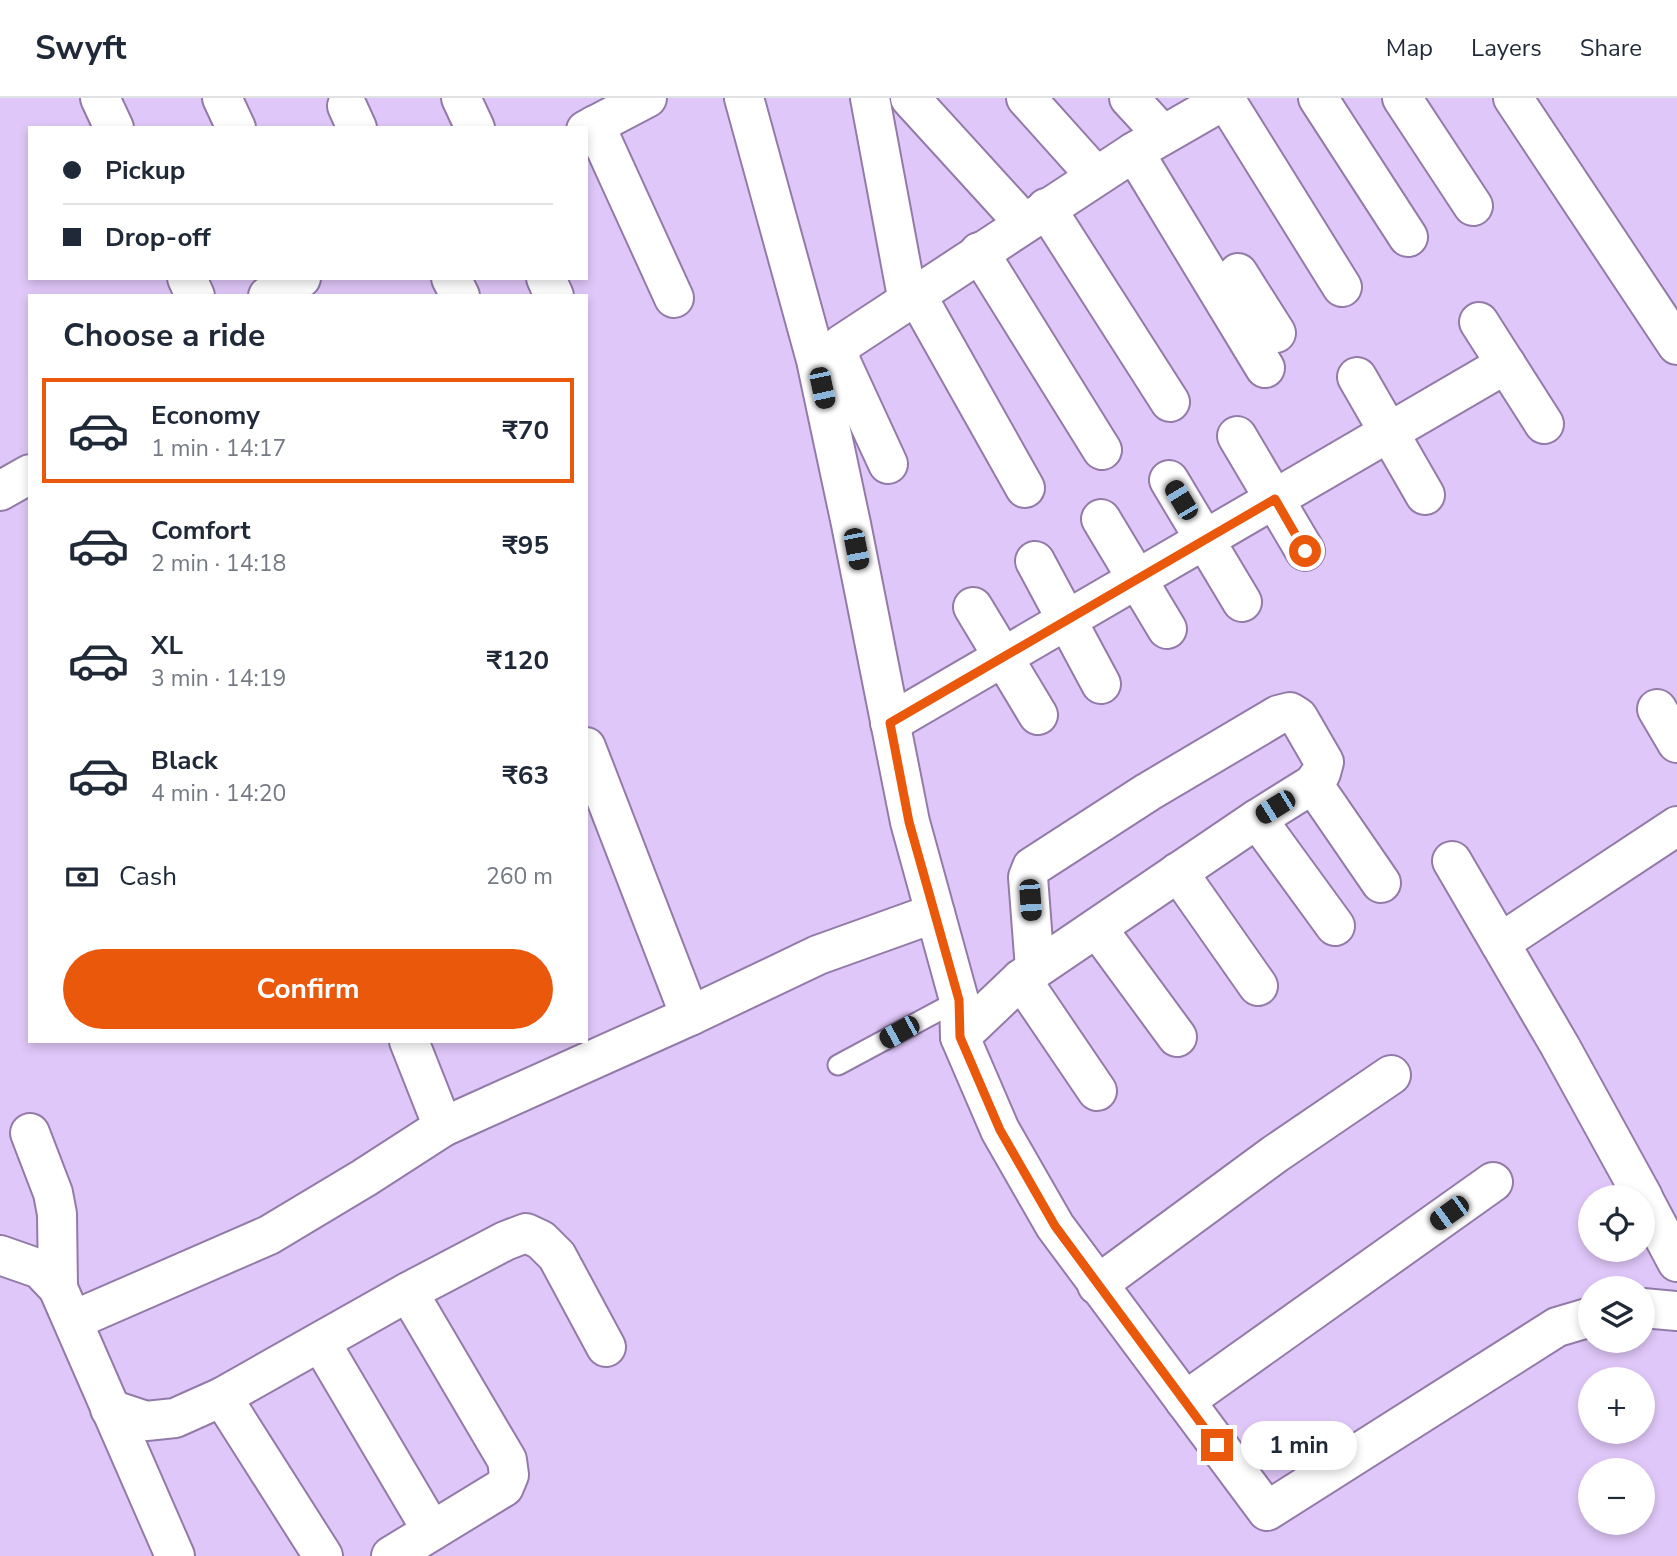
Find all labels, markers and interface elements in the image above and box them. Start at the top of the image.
text: Swyft [35,26,126,71]
text: Map [1386,32,1433,64]
text: Layers [1471,32,1542,64]
text: Share [1580,32,1642,64]
text: Pickup [105,153,185,188]
text: Drop-off [105,220,211,255]
text: Choose a ride [63,314,265,357]
car [808,365,837,411]
text: Economy [151,398,260,433]
icon: car [67,399,130,462]
text: ₹70 [502,413,549,448]
text: 1 min · 14:17 [151,433,286,464]
car [1162,477,1201,523]
text: Comfort [151,513,251,548]
icon: car [67,514,130,577]
car [842,526,871,572]
text: ₹95 [502,528,549,563]
route start [1289,535,1321,567]
text: 2 min · 14:18 [151,548,286,579]
text: XL [151,628,183,663]
icon: car [67,629,130,692]
text: ₹120 [487,643,549,678]
text: 3 min · 14:19 [151,663,286,694]
text: Black [151,743,218,778]
icon: car [67,744,130,807]
text: ₹63 [502,758,549,793]
text: 4 min · 14:20 [151,778,286,809]
car [1252,787,1299,827]
icon: cash [63,858,101,896]
text: Cash [119,859,177,894]
text: 260 m [486,861,553,892]
car [1019,878,1042,922]
button: Confirm [63,949,553,1029]
car [876,1013,923,1051]
map controls [1578,1185,1655,1535]
button: locate [1578,1185,1655,1262]
car [1426,1192,1473,1234]
button: layers [1578,1276,1655,1353]
button: + [1578,1367,1655,1444]
callout: 1 min [1242,1420,1357,1470]
route end [1201,1429,1233,1461]
text: 1 min [1269,1430,1329,1461]
button: − [1578,1458,1655,1535]

